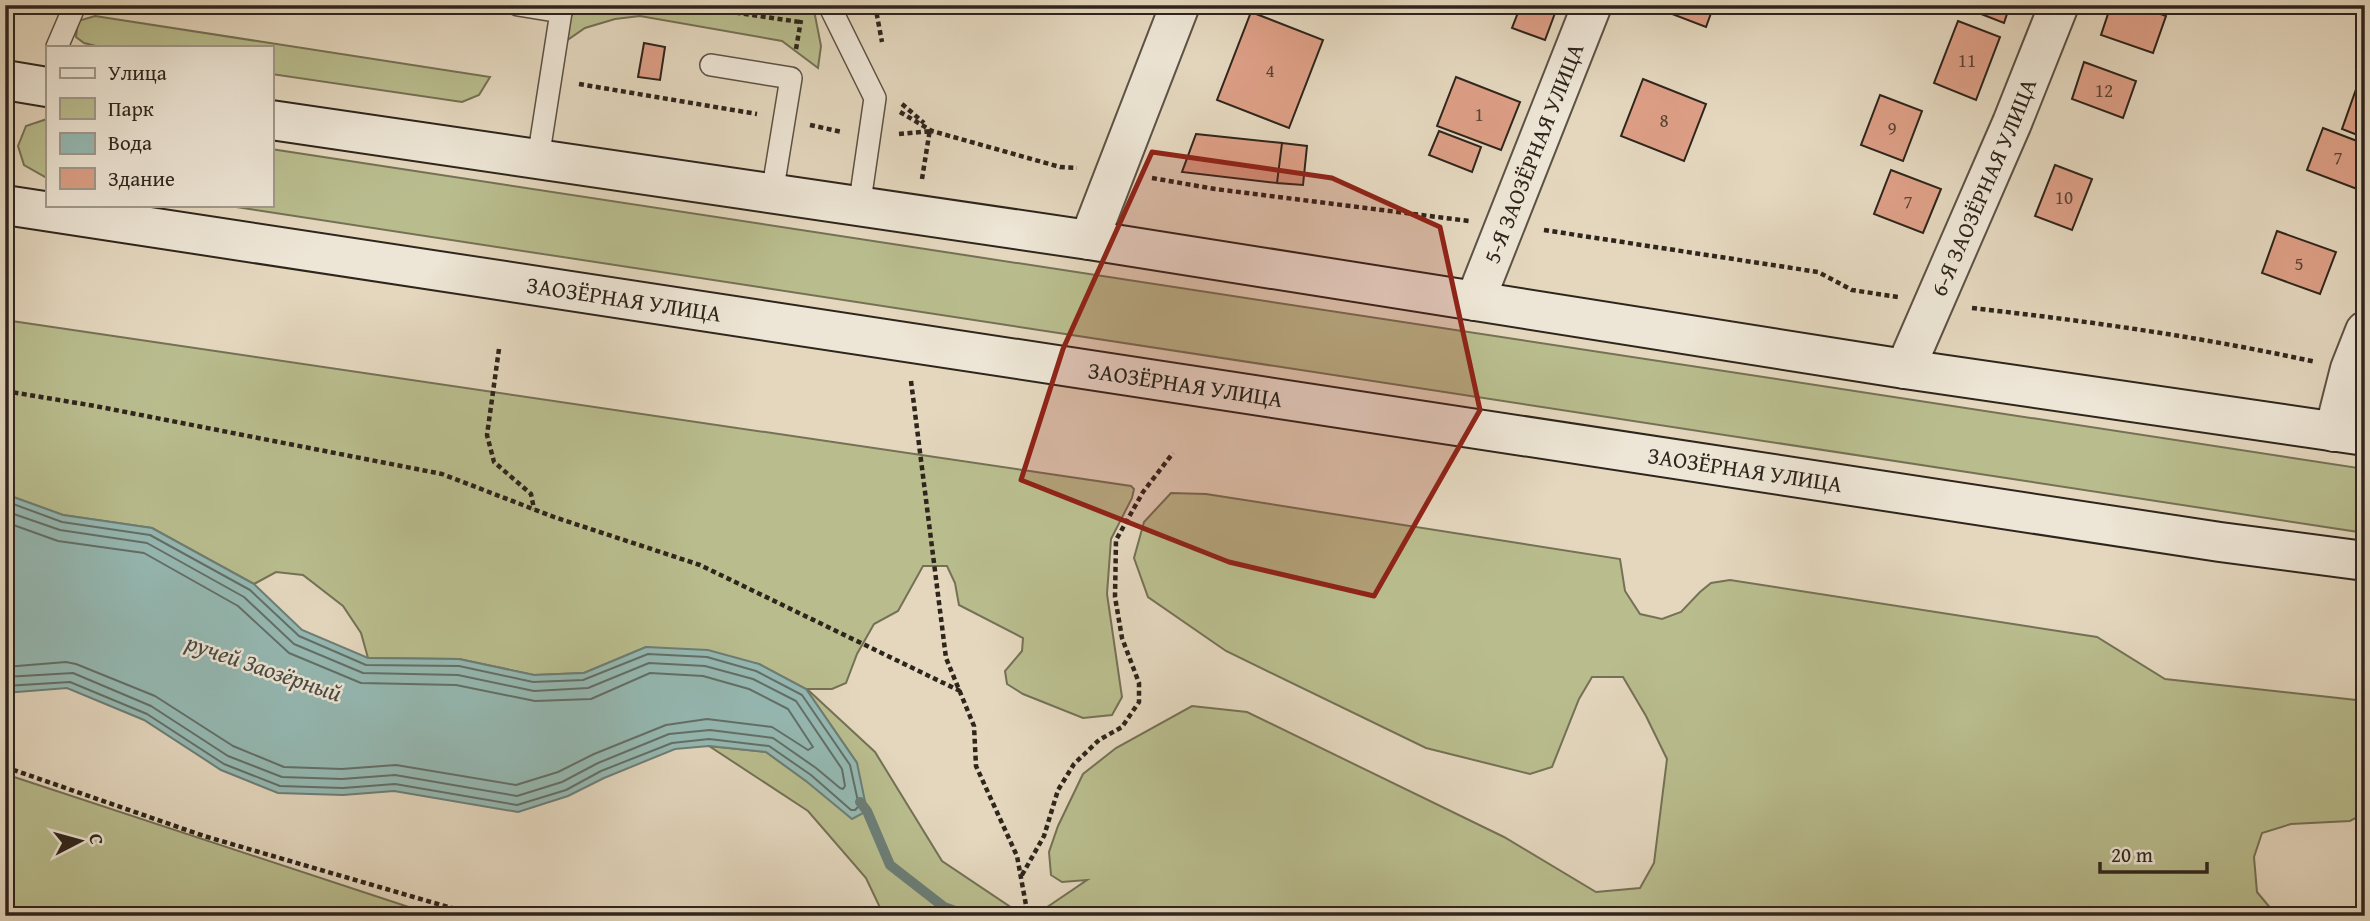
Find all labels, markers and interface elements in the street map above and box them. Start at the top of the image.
street label: 5-Я ЗАОЗЁРНАЯ УЛИЦА [1475,38,1591,268]
legend [46,46,273,206]
house number: 11 [1958,46,1976,74]
house number: 4 [1265,56,1275,84]
text: Улица [108,57,167,88]
street label: 6-Я ЗАОЗЁРНАЯ УЛИЦА [1922,73,2044,301]
house number: 12 [2095,76,2113,104]
text: Парк [108,93,154,124]
house number: 1 [1474,100,1484,128]
house number: 8 [1659,106,1669,134]
house number: 9 [1887,114,1897,142]
text: Вода [108,127,152,158]
house number: 7 [2333,143,2343,171]
text: Здание [108,163,175,194]
house number: 10 [2055,183,2073,211]
house number: 7 [1903,187,1913,215]
house number: 5 [2294,249,2304,277]
street label: ЗАОЗЁРНАЯ УЛИЦА [524,268,724,330]
street label: ЗАОЗЁРНАЯ УЛИЦА [1086,353,1285,415]
street label: ЗАОЗЁРНАЯ УЛИЦА [1645,438,1845,500]
water label: ручей Заозёрный [181,624,347,711]
north arrow [46,806,116,876]
scale bar [2100,830,2207,874]
text: С [82,832,111,846]
text: 20 m [2111,839,2153,870]

